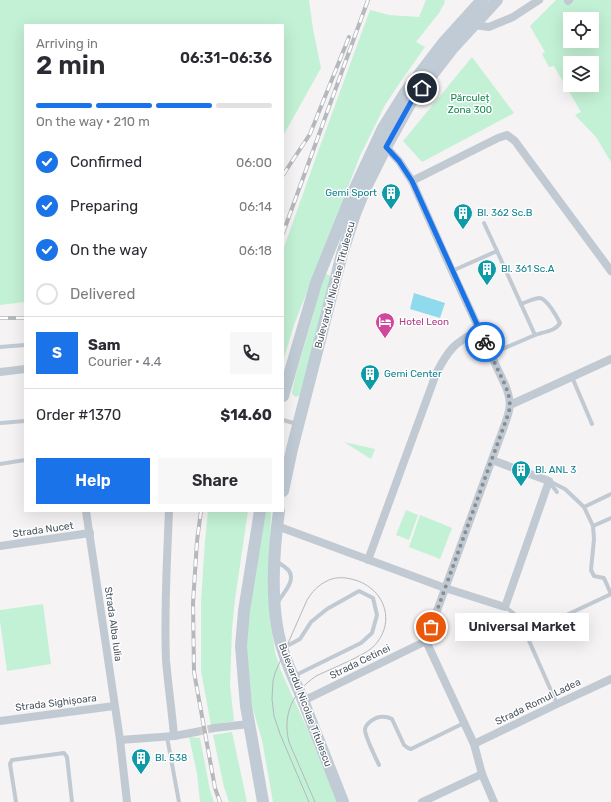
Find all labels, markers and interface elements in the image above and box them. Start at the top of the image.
map controls [563,12,599,92]
button: locate [563,12,599,48]
text: Arriving in [36,36,98,51]
text: 06:31–06:36 [180,49,272,67]
text: 2 min [36,50,105,81]
button: layers [563,56,599,92]
pin [405,71,439,105]
icon: home [411,77,433,99]
park label: Părculeț Zona 300 [448,92,492,116]
text: On the way · 210 m [36,114,150,129]
icon: check [36,151,58,173]
text: Confirmed [70,153,142,171]
text: 06:00 [236,155,272,170]
building icon: Gemi Sport [380,182,402,210]
place label: Gemi Sport [325,187,377,199]
icon: check [36,195,58,217]
text: Preparing [70,197,138,215]
text: 06:14 [239,199,272,214]
building icon: Bl. 362 Sc.B [452,202,474,230]
place label: Bl. 362 Sc.B [477,207,533,219]
street label: Bulevardul Nicolae Titulescu [312,220,358,350]
icon: check [36,239,58,261]
text: On the way [70,241,148,259]
text: 06:18 [239,243,272,258]
building icon: Bl. 361 Sc.A [476,258,498,286]
place label: Bl. 361 Sc.A [501,263,555,275]
text: Delivered [70,285,135,303]
hotel icon: Hotel Leon [374,311,396,339]
place label: Hotel Leon [399,316,449,328]
courier [465,322,505,362]
icon: bike [474,331,496,353]
button: phone [230,332,272,374]
text: Sam [88,336,121,354]
text: S [52,344,62,362]
text: Courier · 4.4 [88,354,162,369]
building icon: Gemi Center [359,363,381,391]
place label: Gemi Center [384,368,442,380]
text: Order #1370 [36,406,121,424]
text: $14.60 [220,406,272,424]
button: Help [36,458,150,504]
button: Share [158,458,272,504]
building icon: Bl. ANL 3 [510,459,532,487]
place label: Bl. ANL 3 [535,464,576,476]
street label: Strada Nucet [12,520,74,540]
street label: Strada Alba Iulia [102,586,124,662]
pin [414,610,448,644]
callout: Universal Market [455,613,589,641]
icon: bag [420,616,442,638]
text: Universal Market [468,619,576,634]
street label: Bulevardul Nicolae Titulescu [276,642,334,768]
street label: Strada Cetinei [328,642,392,682]
street label: Strada Romul Ladea [493,676,583,728]
street label: Strada Sighișoara [15,692,97,714]
building icon: Bl. 538 [130,747,152,775]
place label: Bl. 538 [155,752,187,764]

